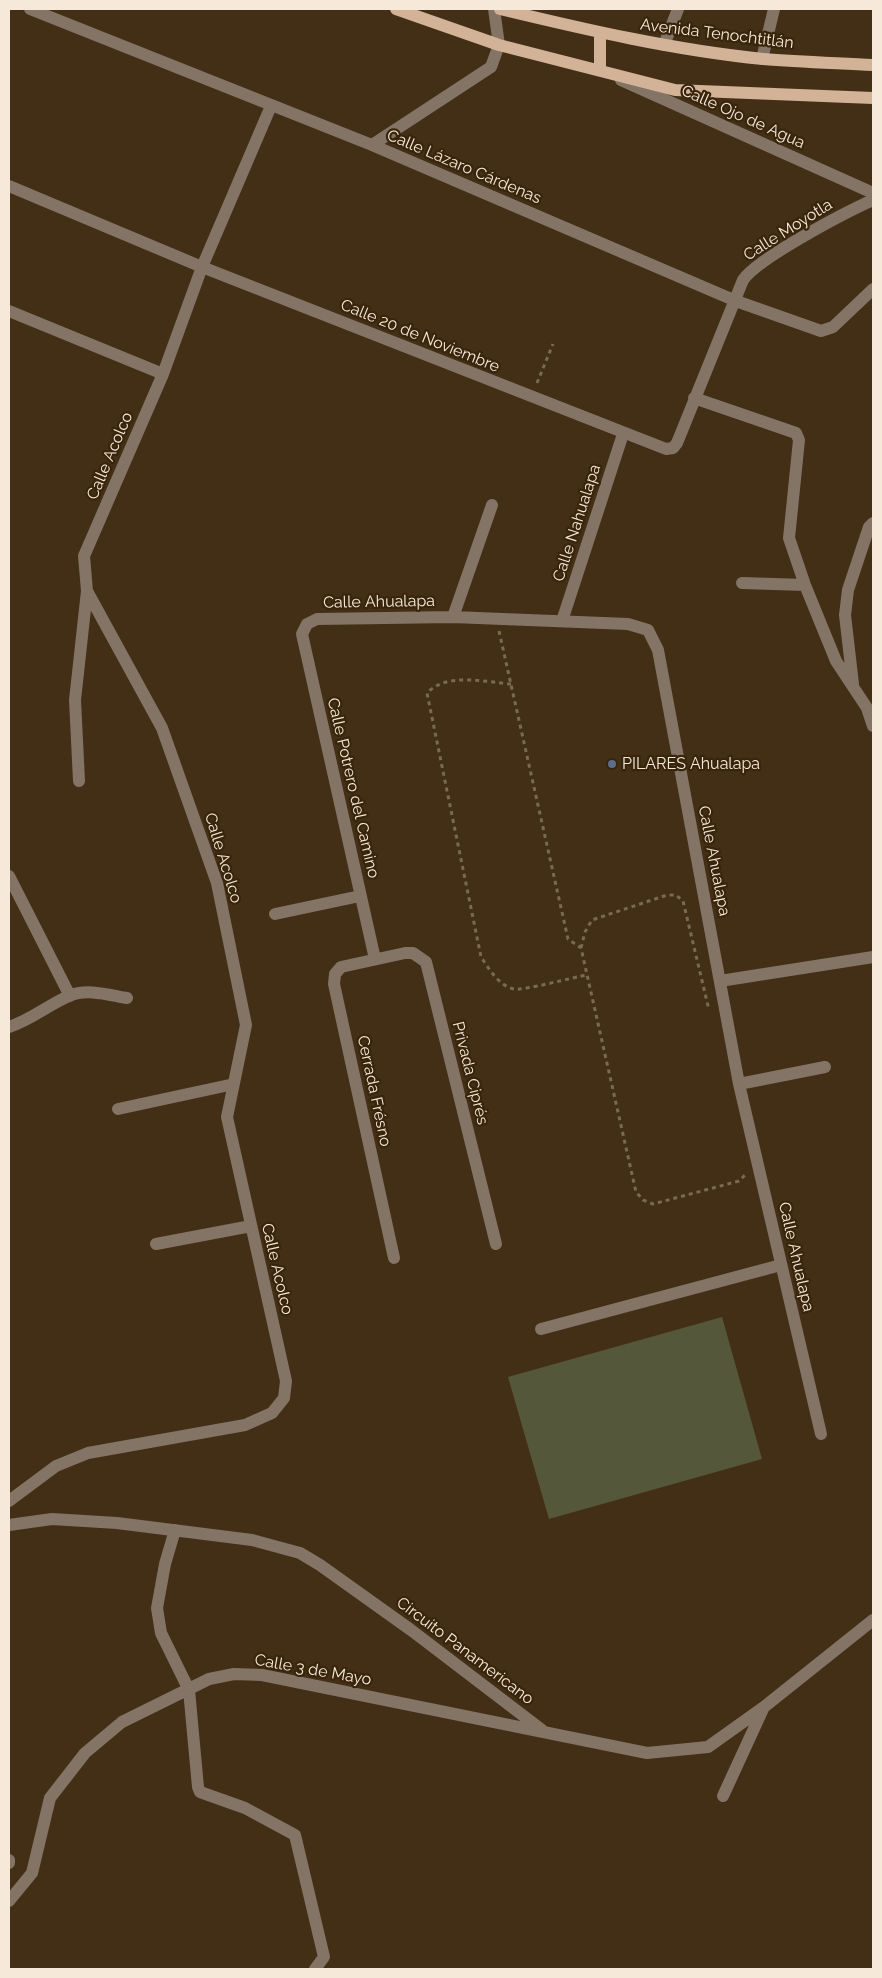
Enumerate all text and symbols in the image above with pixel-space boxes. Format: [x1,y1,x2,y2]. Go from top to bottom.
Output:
street label: Avenida Tenochtitlán [639,15,795,53]
street label: Calle Ojo de Agua [678,81,808,153]
street label: Calle Lázaro Cárdenas [384,126,544,208]
street label: Calle Moyotla [740,195,836,265]
street label: Calle 20 de Noviembre [338,295,502,377]
street label: Calle Acolco [83,409,137,503]
street label: Calle Nahualapa [549,462,605,584]
street label: Calle Ahualapa [323,591,435,613]
street label: Calle Potrero del Camino [323,696,383,880]
place label: PILARES Ahualapa [622,754,760,774]
marker: PILARES Ahualapa [606,758,618,770]
street label: Calle Ahualapa [694,804,734,918]
street label: Calle Acolco [200,811,246,905]
street label: Privada Ciprés [448,1019,492,1127]
street label: Cerrada Frésno [353,1034,395,1148]
street label: Calle Ahualapa [774,1200,818,1314]
street label: Calle Acolco [257,1221,297,1317]
street label: Circuito Panamericano [393,1593,537,1709]
street label: Calle 3 de Mayo [253,1650,373,1690]

